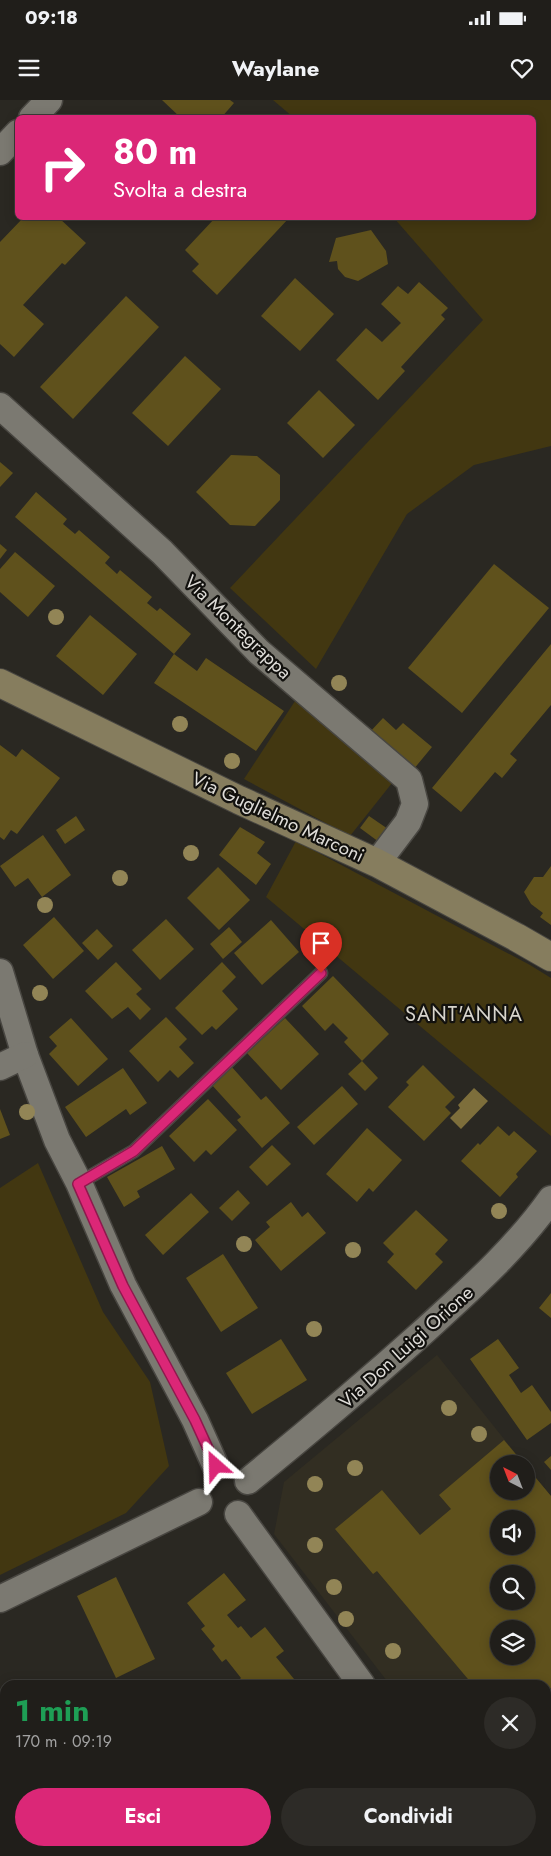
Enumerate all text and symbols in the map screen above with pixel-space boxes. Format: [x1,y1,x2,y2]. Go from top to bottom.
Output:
text: 09:18 [25,4,78,31]
text: Waylane [232,52,319,84]
icon: menu [15,54,43,82]
icon: heart [508,54,536,82]
text: 80 m [113,127,197,177]
icon: right [30,135,95,200]
text: Svolta a destra [113,173,247,205]
street label: Via Montegrappa [178,569,298,685]
street label: Via Guglielmo Marconi [187,765,369,869]
pin [300,922,342,973]
icon: arrive [307,929,335,957]
district label: SANT'ANNA [405,1000,523,1029]
street label: Via Don Luigi Orione [333,1279,479,1415]
position arrow [189,1439,241,1491]
north arrow [490,1455,535,1500]
map controls [490,1455,535,1665]
button: sound [490,1510,535,1555]
button: search [490,1565,535,1610]
button: layers [490,1620,535,1665]
text: 1 min [15,1689,89,1732]
button: close [484,1697,536,1749]
text: 170 m · 09:19 [15,1730,112,1753]
button: Esci [15,1788,271,1846]
button: Condividi [281,1788,536,1846]

